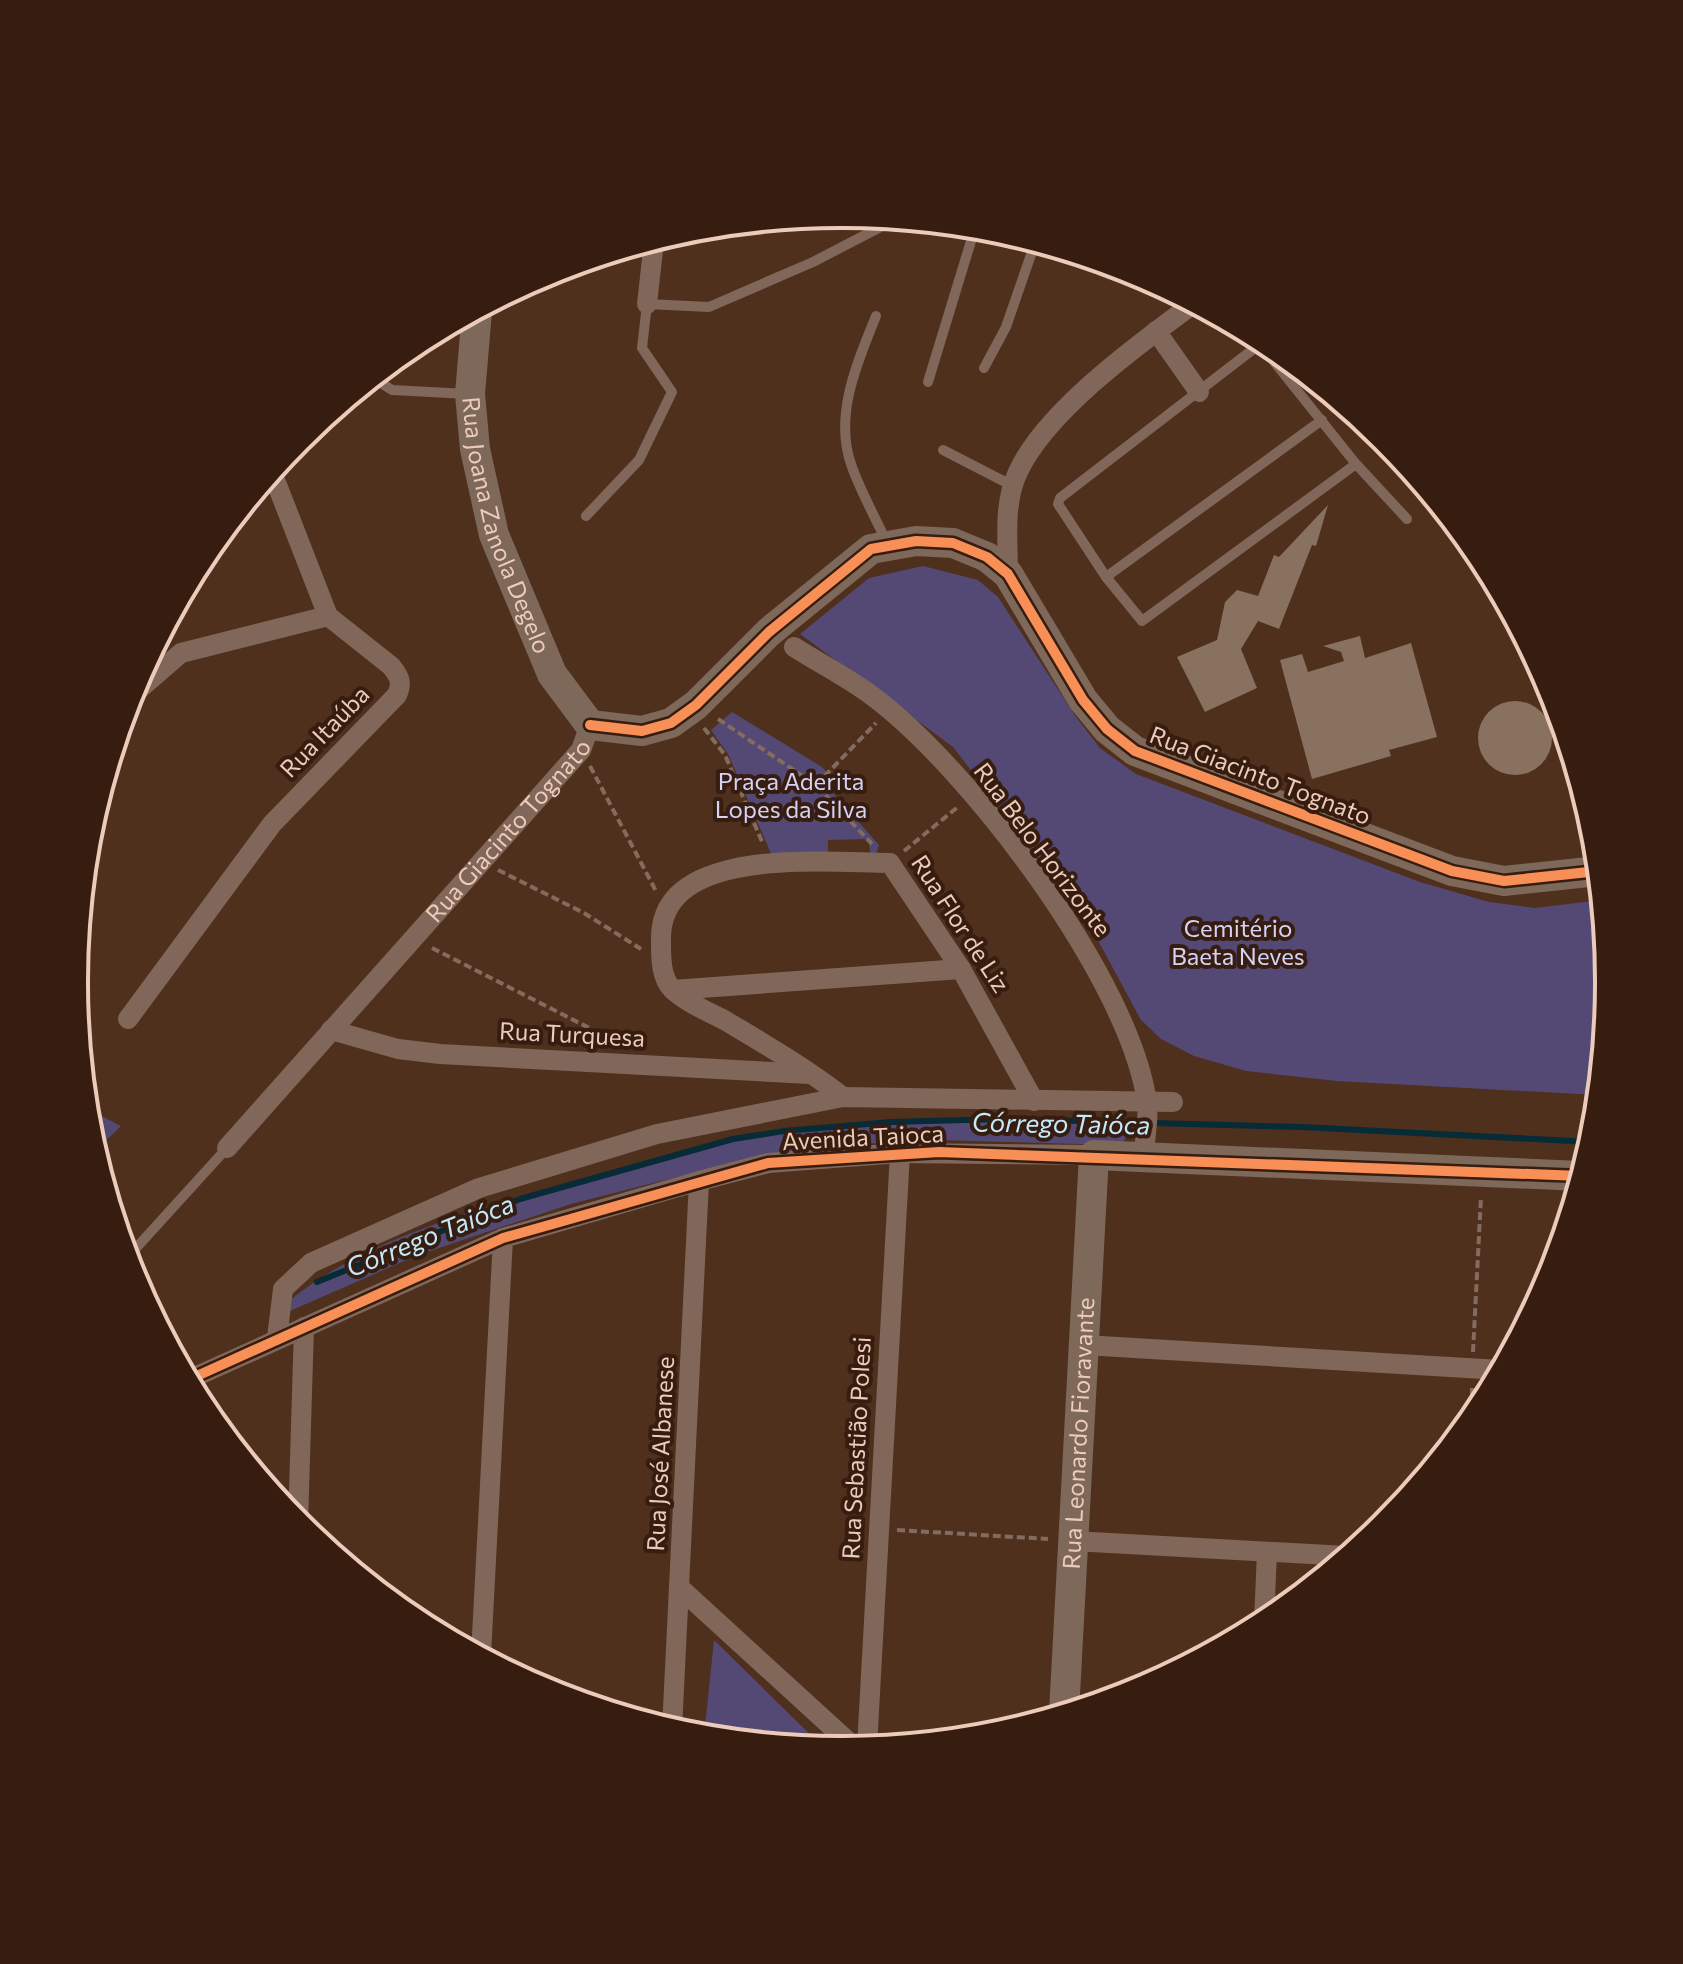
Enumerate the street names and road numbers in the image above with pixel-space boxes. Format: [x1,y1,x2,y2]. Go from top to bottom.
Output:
street label: Rua Joana Zanola Degelo [457,395,558,657]
street label: Rua Itaúba [273,679,375,783]
street label: Rua Giacinto Tognato [1146,719,1375,830]
street label: Rua Giacinto Tognato [419,736,596,927]
street label: Rua Belo Horizonte [968,756,1118,942]
street label: Rua Flor de Liz [906,849,1016,997]
street label: Rua Turquesa [498,1015,646,1052]
street label: Avenida Taioca [781,1118,945,1155]
street label: Rua Leonardo Fioravante [1056,1297,1099,1570]
street label: Rua Sebastião Polesi [835,1336,876,1560]
street label: Rua José Albanese [640,1356,679,1552]

